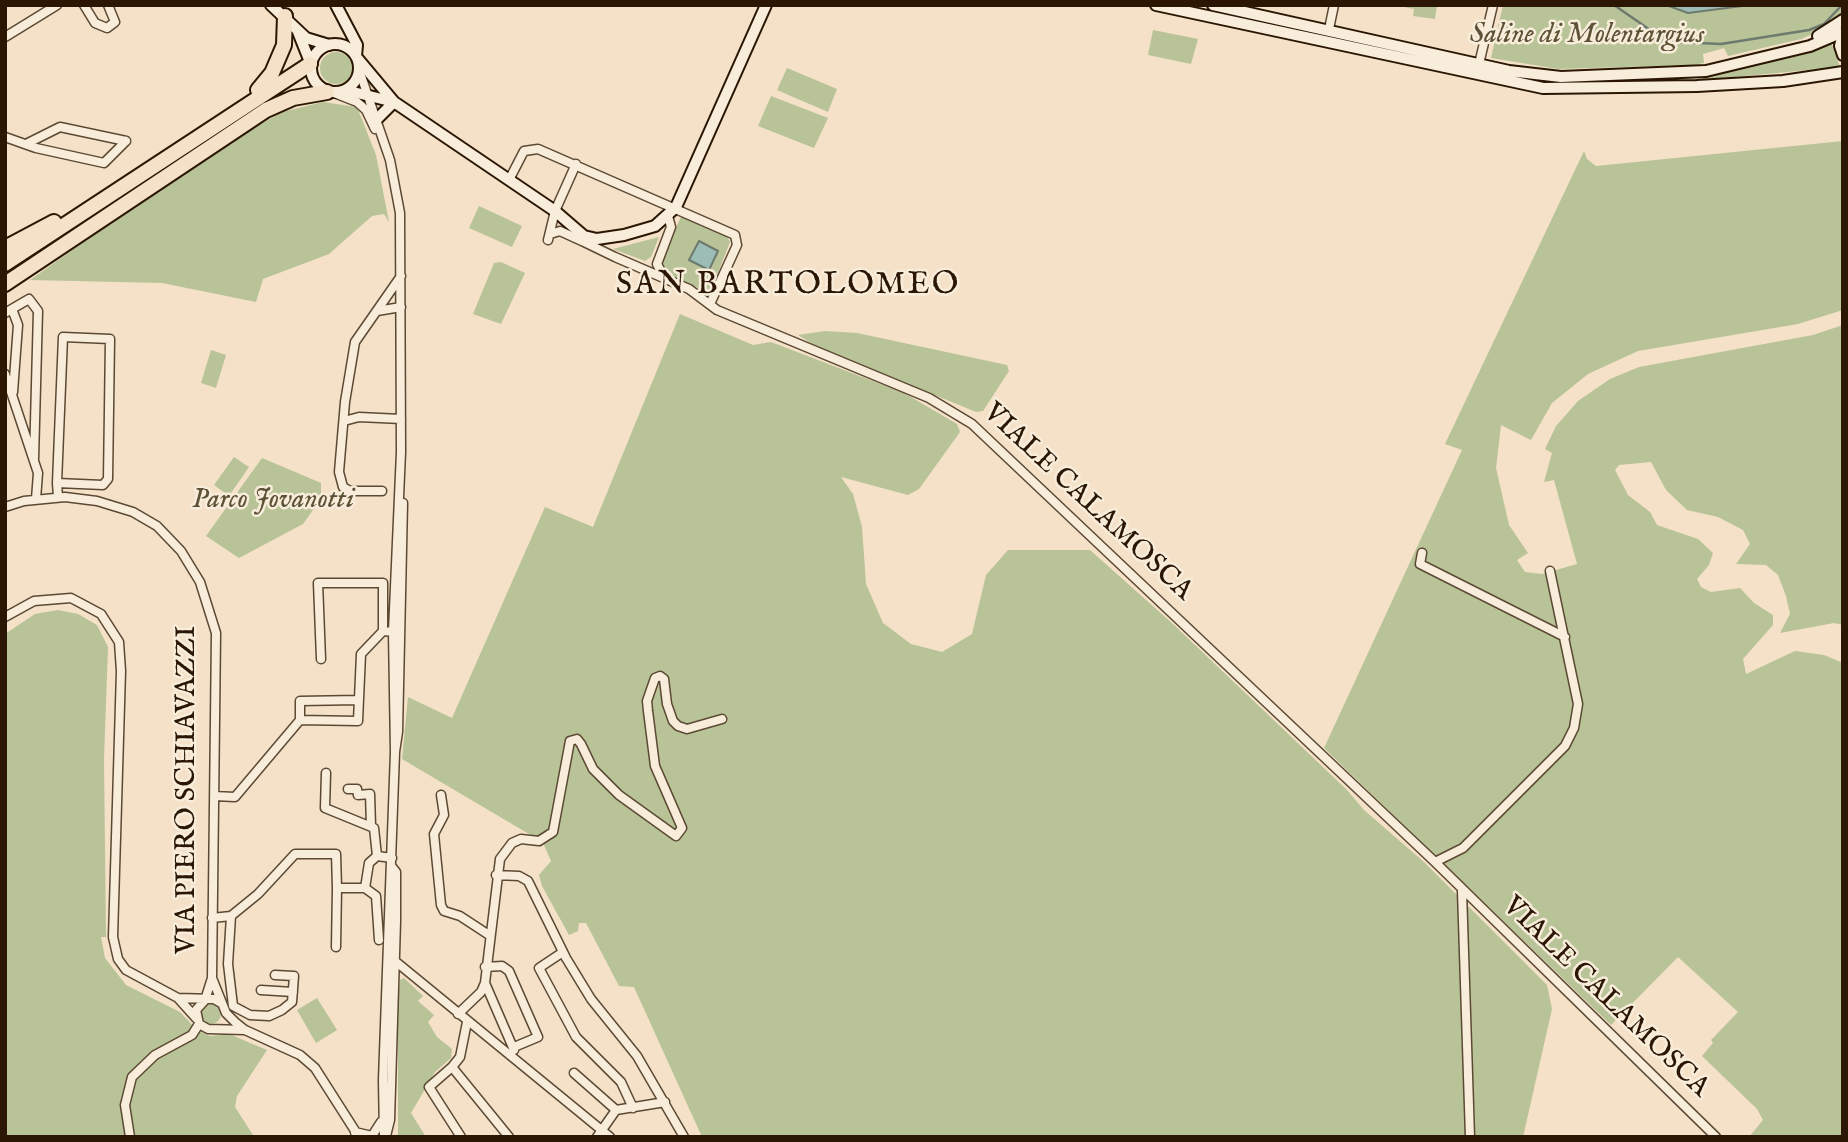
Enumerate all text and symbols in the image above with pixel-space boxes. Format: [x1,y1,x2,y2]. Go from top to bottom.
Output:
park label: Saline di Molentargius [1470,19,1704,53]
district label: SAN BARTOLOMEO [618,267,958,305]
street label: VIALE CALAMOSCA [975,397,1199,609]
park label: Parco Jovanotti [192,484,354,518]
street label: VIA PIERO SCHIAVAZZI [171,626,205,954]
street label: VIALE CALAMOSCA [1495,890,1715,1106]

